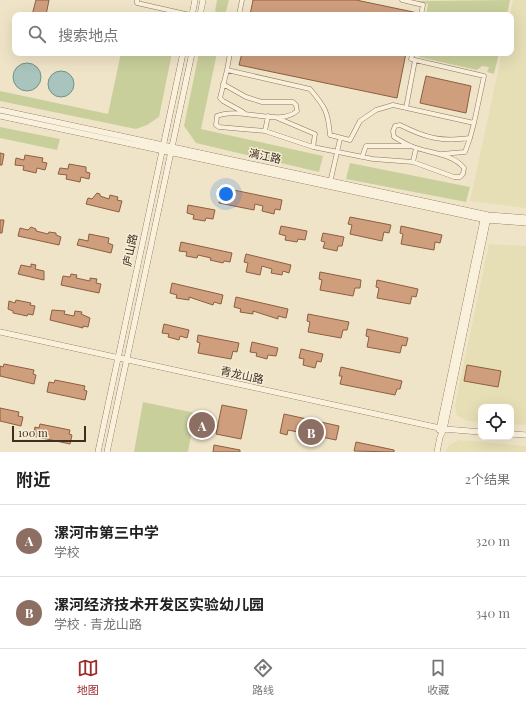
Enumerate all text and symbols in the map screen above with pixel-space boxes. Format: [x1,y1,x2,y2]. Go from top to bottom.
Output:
search box [12,12,514,56]
icon: search [26,23,48,45]
text: 搜索地点 [58,25,118,45]
street label: 漓江路 [247,145,283,166]
your location [216,184,236,204]
street label: 庐山路 [119,232,140,268]
street label: 青龙山路 [219,363,265,386]
map controls [478,404,514,440]
button: locate [478,404,514,440]
pin: A [189,410,215,440]
pin: B [298,417,324,447]
scale bar [12,424,86,443]
text: 100 m [18,425,48,440]
text: 附近 [16,468,50,490]
text: 2个结果 [465,470,510,487]
text: 漯河市第三中学 [54,522,159,542]
text: A [25,532,33,549]
text: 320 m [475,532,510,549]
text: 学校 [54,543,80,560]
text: 漯河经济技术开发区实验幼儿园 [54,594,264,614]
text: B [25,604,33,621]
text: 340 m [475,604,510,621]
text: 学校 · 青龙山路 [54,615,142,632]
tab: 地图 [77,657,99,697]
tab: 路线 [252,657,274,697]
tab: 收藏 [427,657,449,697]

